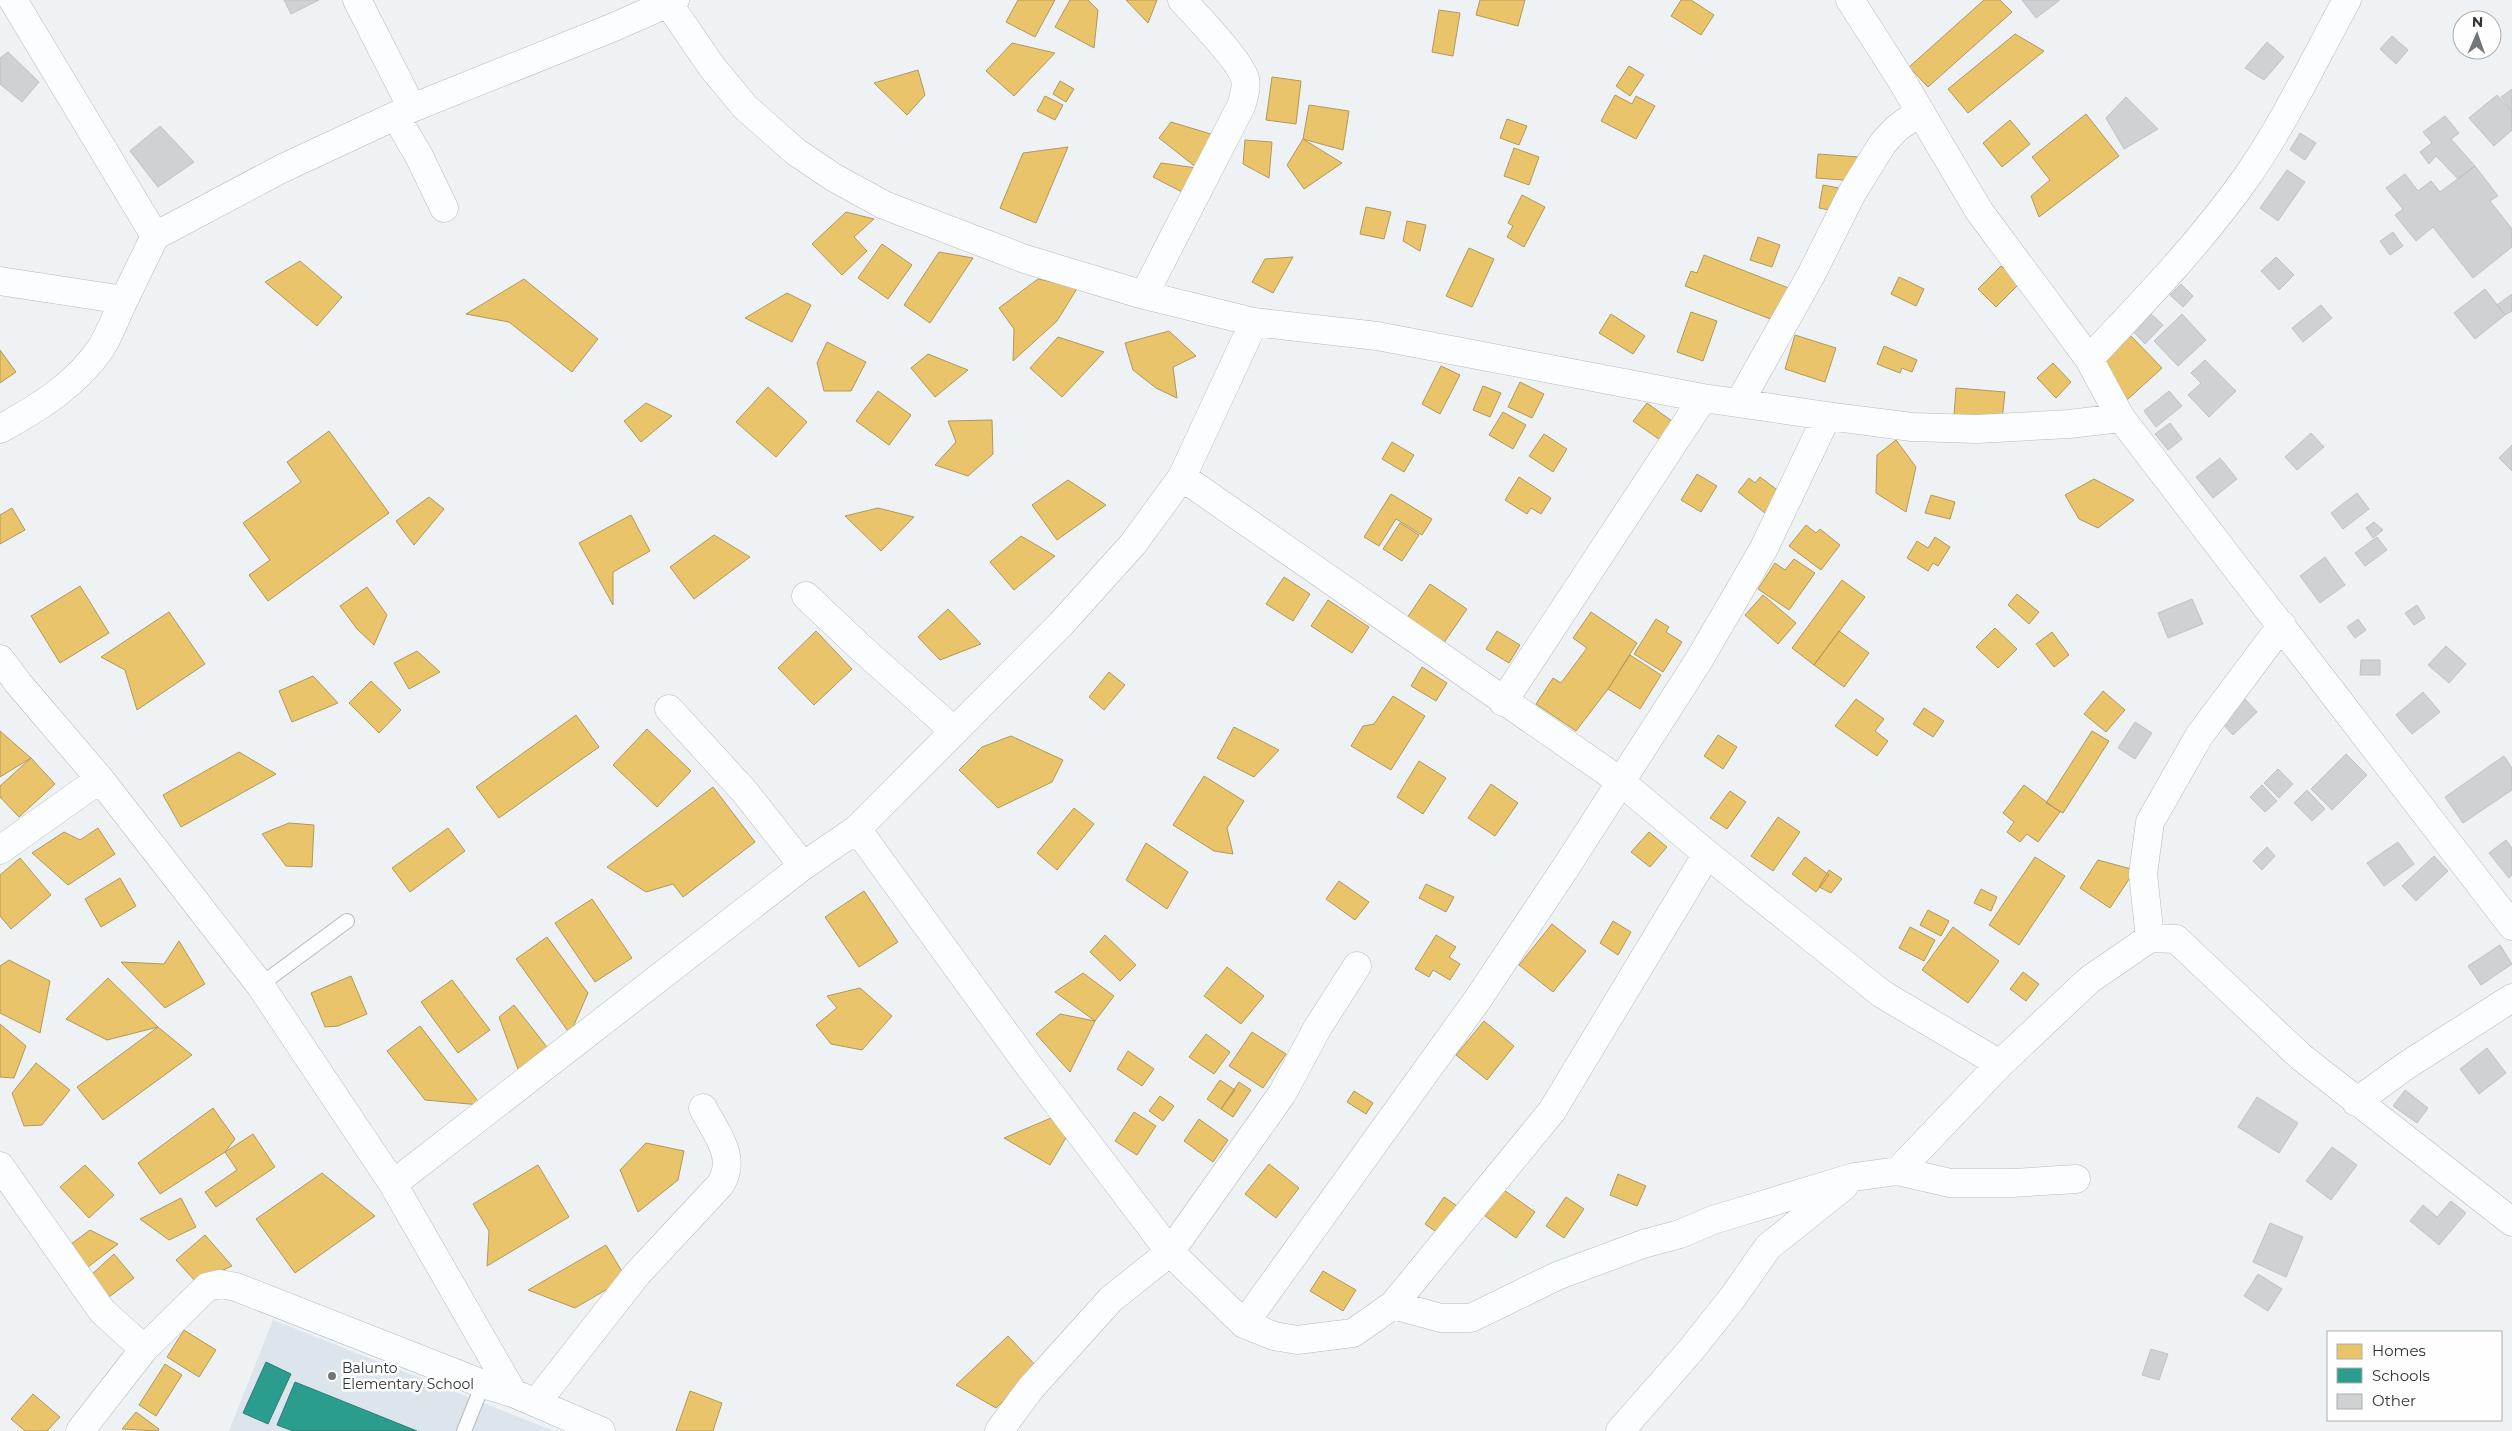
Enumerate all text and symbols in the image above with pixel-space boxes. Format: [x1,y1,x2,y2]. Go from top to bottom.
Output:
north arrow [2452,10,2502,60]
text: N [2471,13,2483,31]
legend [2327,1331,2502,1421]
text: Homes [2372,1341,2426,1360]
place label: Balunto Elementary School [342,1359,474,1393]
text: Schools [2372,1366,2430,1385]
marker: Balunto Elementary School [326,1370,338,1382]
text: Other [2372,1391,2416,1410]

